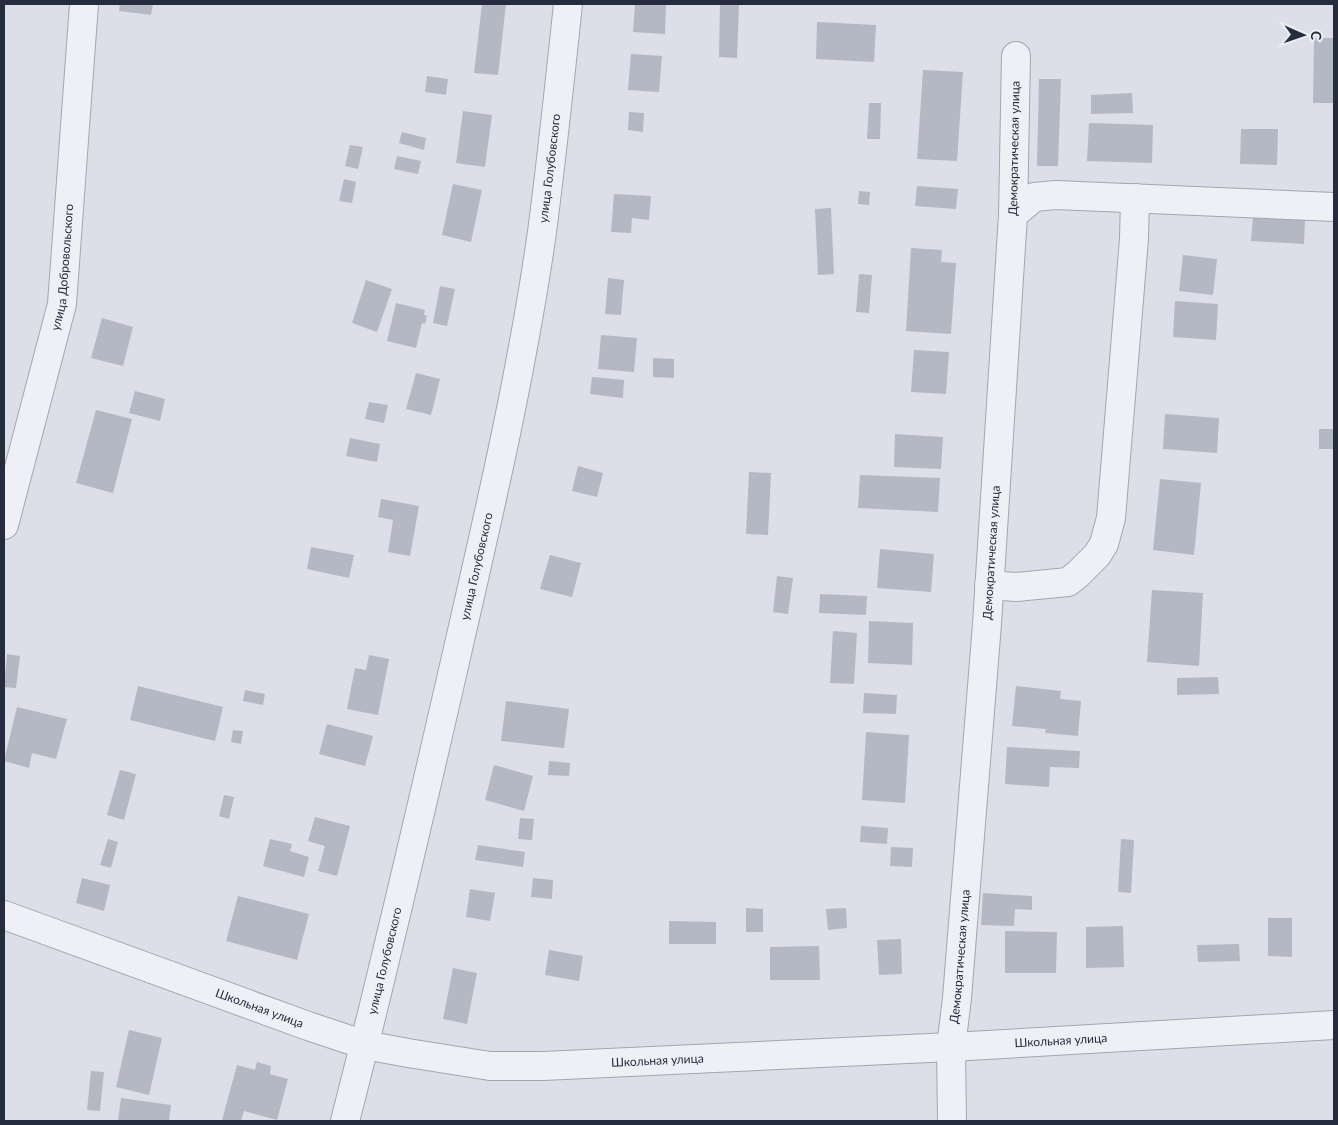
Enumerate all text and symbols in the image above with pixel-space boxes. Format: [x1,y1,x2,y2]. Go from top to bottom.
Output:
north arrow [1278,10,1328,60]
text: С [1308,31,1325,41]
street label: Демократическая улица [1005,81,1023,216]
street label: улица Голубовского [535,113,563,224]
street label: улица Добровольского [47,203,76,332]
street label: Демократическая улица [979,485,1003,620]
street label: улица Голубовского [457,511,496,622]
street label: Демократическая улица [946,889,973,1024]
street label: улица Голубовского [364,905,405,1016]
street label: Школьная улица [214,985,306,1031]
street label: Школьная улица [1014,1030,1108,1050]
street label: Школьная улица [611,1051,704,1070]

